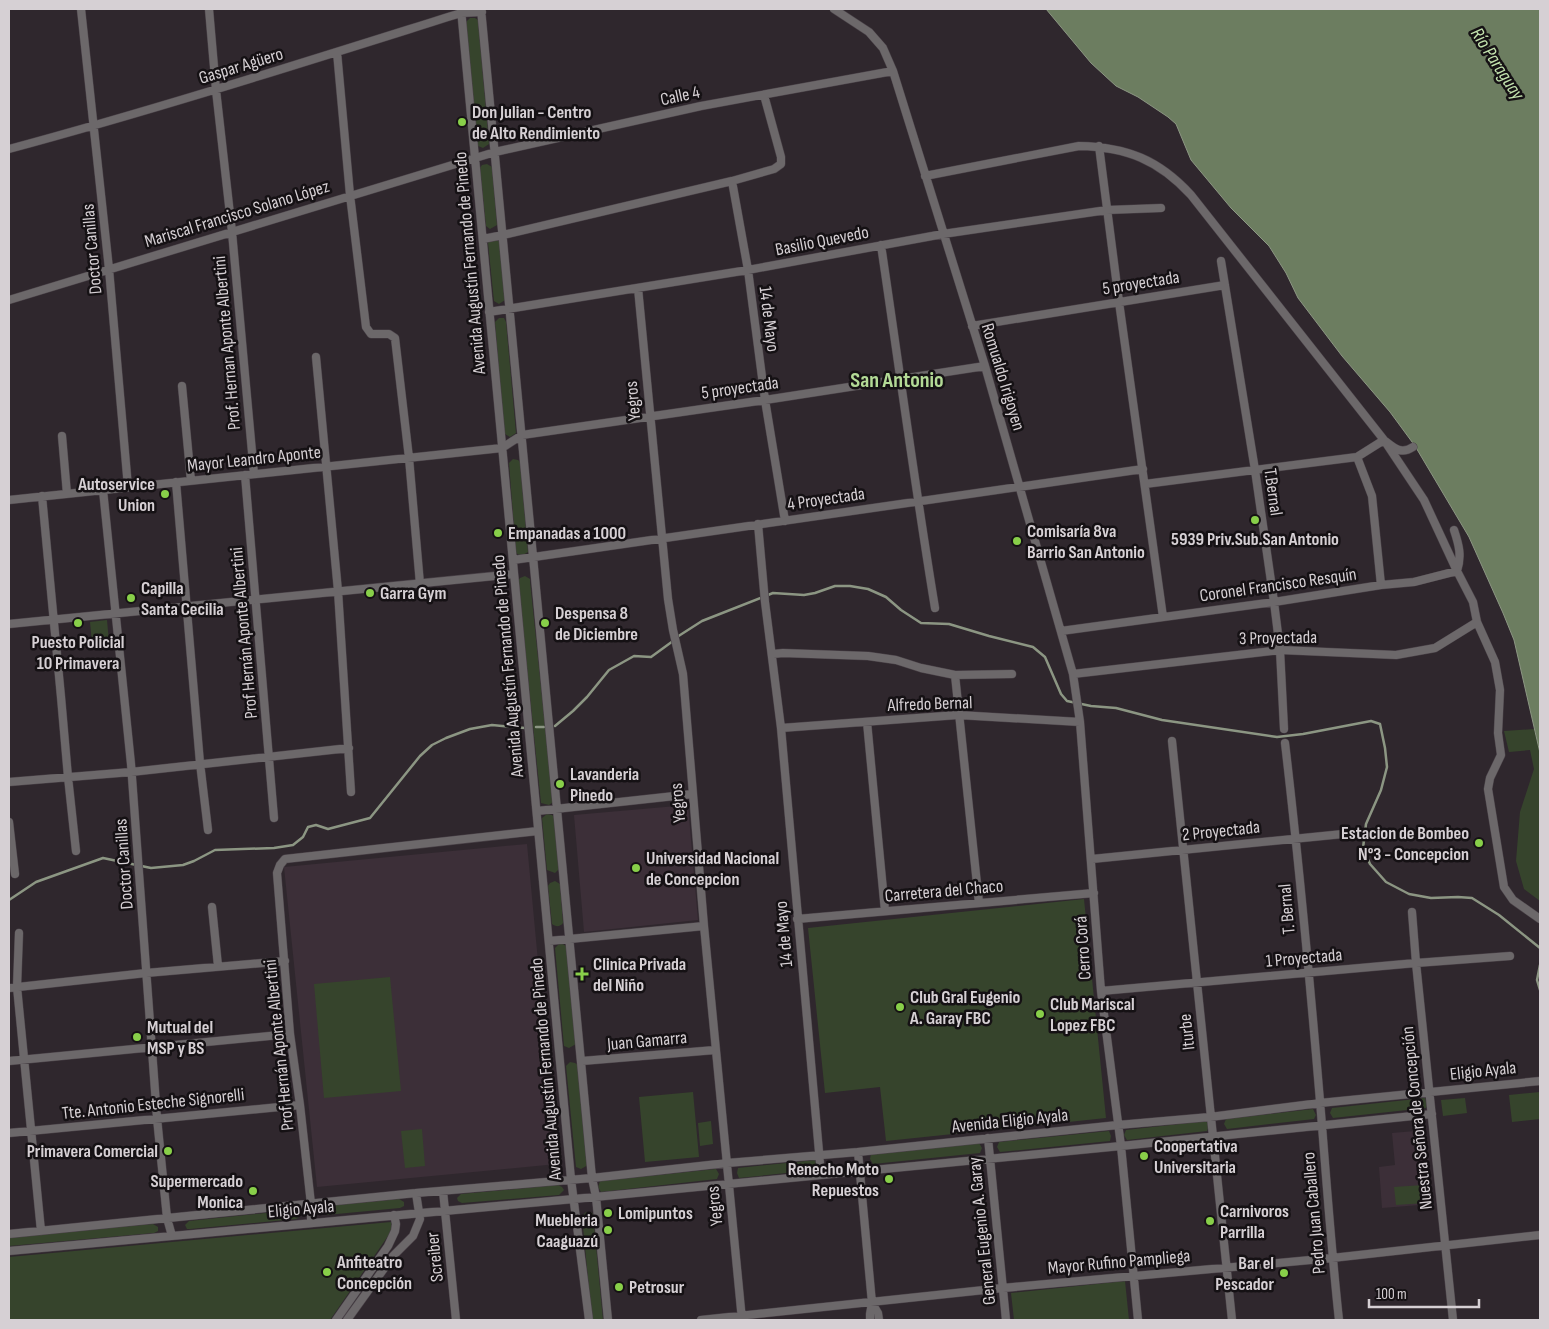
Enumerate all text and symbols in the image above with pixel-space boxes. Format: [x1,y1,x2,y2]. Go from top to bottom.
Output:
water label: Río Paraguay [1465,24,1529,105]
street label: Gaspar Agüero [196,43,286,89]
street label: Calle 4 [658,82,702,110]
place label: Don Julian - Centro de Alto Rendimiento [472,102,600,144]
marker: Don Julian - Centro de Alto Rendimiento [456,116,468,128]
street label: Avenida Augustín Fernando de Pinedo [450,151,490,376]
street label: Mariscal Francisco Solano López [142,176,332,252]
street label: Doctor Canillas [78,203,106,295]
street label: Basilio Quevedo [773,222,871,260]
street label: Prof. Hernan Aponte Albertini [209,255,245,431]
street label: 5 proyectada [1101,267,1181,299]
street label: 14 de Mayo [755,285,783,353]
street label: Romualdo Irigoyen [977,321,1029,433]
district label: San Antonio [850,367,944,394]
street label: 5 proyectada [700,372,780,404]
street label: Yegros [621,380,645,422]
street label: Mayor Leandro Aponte [186,442,322,476]
street label: T.Bernal [1259,467,1287,517]
place label: Autoservice Union [77,474,155,516]
street label: 4 Proyectada [786,483,866,515]
marker: Autoservice Union [159,488,171,500]
marker: 5939 Priv.Sub.San Antonio [1249,514,1261,526]
place label: Comisaría 8va Barrio San Antonio [1027,521,1145,563]
place label: Empanadas a 1000 [508,523,626,544]
marker: Empanadas a 1000 [492,527,504,539]
place label: 5939 Priv.Sub.San Antonio [1171,529,1339,550]
marker: Comisaría 8va Barrio San Antonio [1011,535,1023,547]
street label: Prof Hernán Aponte Albertini [226,546,262,720]
street label: Avenida Augustín Fernando de Pinedo [488,554,528,779]
street label: Coronel Francisco Resquín [1198,564,1358,606]
place label: Capilla Santa Cecilia [141,578,224,620]
place label: Garra Gym [380,583,447,604]
marker: Garra Gym [364,587,376,599]
marker: Capilla Santa Cecilia [125,592,137,604]
place label: Despensa 8 de Diciembre [555,603,638,645]
marker: Puesto Policial 10 Primavera [72,617,84,629]
marker: Despensa 8 de Diciembre [539,617,551,629]
street label: 3 Proyectada [1239,627,1317,649]
place label: Puesto Policial 10 Primavera [32,632,124,674]
street label: Alfredo Bernal [886,692,973,716]
place label: Lavanderia Pinedo [570,764,639,806]
marker: Lavanderia Pinedo [554,778,566,790]
street label: Yegros [666,782,690,824]
street label: 2 Proyectada [1181,816,1261,846]
street label: Doctor Canillas [110,818,138,910]
place label: Estacion de Bombeo N°3 - Concepcion [1341,823,1469,865]
marker: Estacion de Bombeo N°3 - Concepcion [1473,837,1485,849]
place label: Universidad Nacional de Concepcion [646,848,779,890]
marker: Universidad Nacional de Concepcion [630,862,642,874]
street label: Carretera del Chaco [884,875,1004,907]
street label: T. Bernal [1274,883,1300,935]
street label: 14 de Mayo [771,900,797,968]
street label: Cerro Corá [1070,915,1096,981]
street label: 1 Proyectada [1265,944,1343,972]
place label: Clinica Privada del Niño [593,954,686,996]
street label: Avenida Augustín Fernando de Pinedo [526,957,566,1182]
street label: Prof Hernán Aponte Albertini [260,958,298,1132]
marker: Clinica Privada del Niño [575,967,589,981]
place label: Club Gral Eugenio A. Garay FBC [909,987,1020,1029]
place label: Club Mariscal Lopez FBC [1050,994,1135,1036]
marker: Club Gral Eugenio A. Garay FBC [894,1001,906,1013]
marker: Club Mariscal Lopez FBC [1034,1008,1046,1020]
street label: Iturbe [1175,1013,1199,1051]
place label: Mutual del MSP y BS [147,1017,213,1059]
street label: Nuestra Señora de Concepción [1397,1025,1437,1211]
street label: Juan Gamarra [605,1027,688,1055]
marker: Mutual del MSP y BS [131,1031,143,1043]
street label: Eligio Ayala [1449,1057,1517,1085]
street label: Tte. Antonio Esteche Signorelli [61,1084,245,1124]
street label: Avenida Eligio Ayala [950,1104,1069,1138]
place label: Coopertativa Universitaria [1154,1136,1238,1178]
place label: Primavera Comercial [27,1141,158,1162]
marker: Primavera Comercial [162,1145,174,1157]
marker: Coopertativa Universitaria [1138,1150,1150,1162]
street label: Pedro Juan Caballero [1298,1151,1330,1275]
street label: General Eugenio A. Garay [964,1156,1000,1306]
place label: Renecho Moto Repuestos [788,1159,879,1201]
place label: Supermercado Monica [150,1171,243,1213]
marker: Renecho Moto Repuestos [883,1173,895,1185]
marker: Supermercado Monica [247,1185,259,1197]
street label: Yegros [702,1185,728,1227]
street label: Eligio Ayala [267,1196,335,1222]
place label: Carnivoros Parrilla [1220,1201,1289,1243]
place label: Lomipuntos [618,1203,693,1224]
marker: Lomipuntos [602,1207,614,1219]
place label: Muebleria Caaguazú [535,1210,598,1252]
marker: Carnivoros Parrilla [1204,1215,1216,1227]
marker: Muebleria Caaguazú [602,1224,614,1236]
street label: Screiber [422,1231,448,1283]
street label: Mayor Rufino Pampliega [1047,1245,1191,1279]
place label: Anfiteatro Concepción [336,1252,412,1294]
place label: Bar el Pescador [1215,1253,1274,1295]
marker: Anfiteatro Concepción [321,1266,333,1278]
marker: Bar el Pescador [1278,1267,1290,1279]
scale bar [1369,1276,1479,1308]
place label: Petrosur [629,1277,685,1298]
marker: Petrosur [613,1281,625,1293]
text: 100 m [1376,1285,1407,1304]

